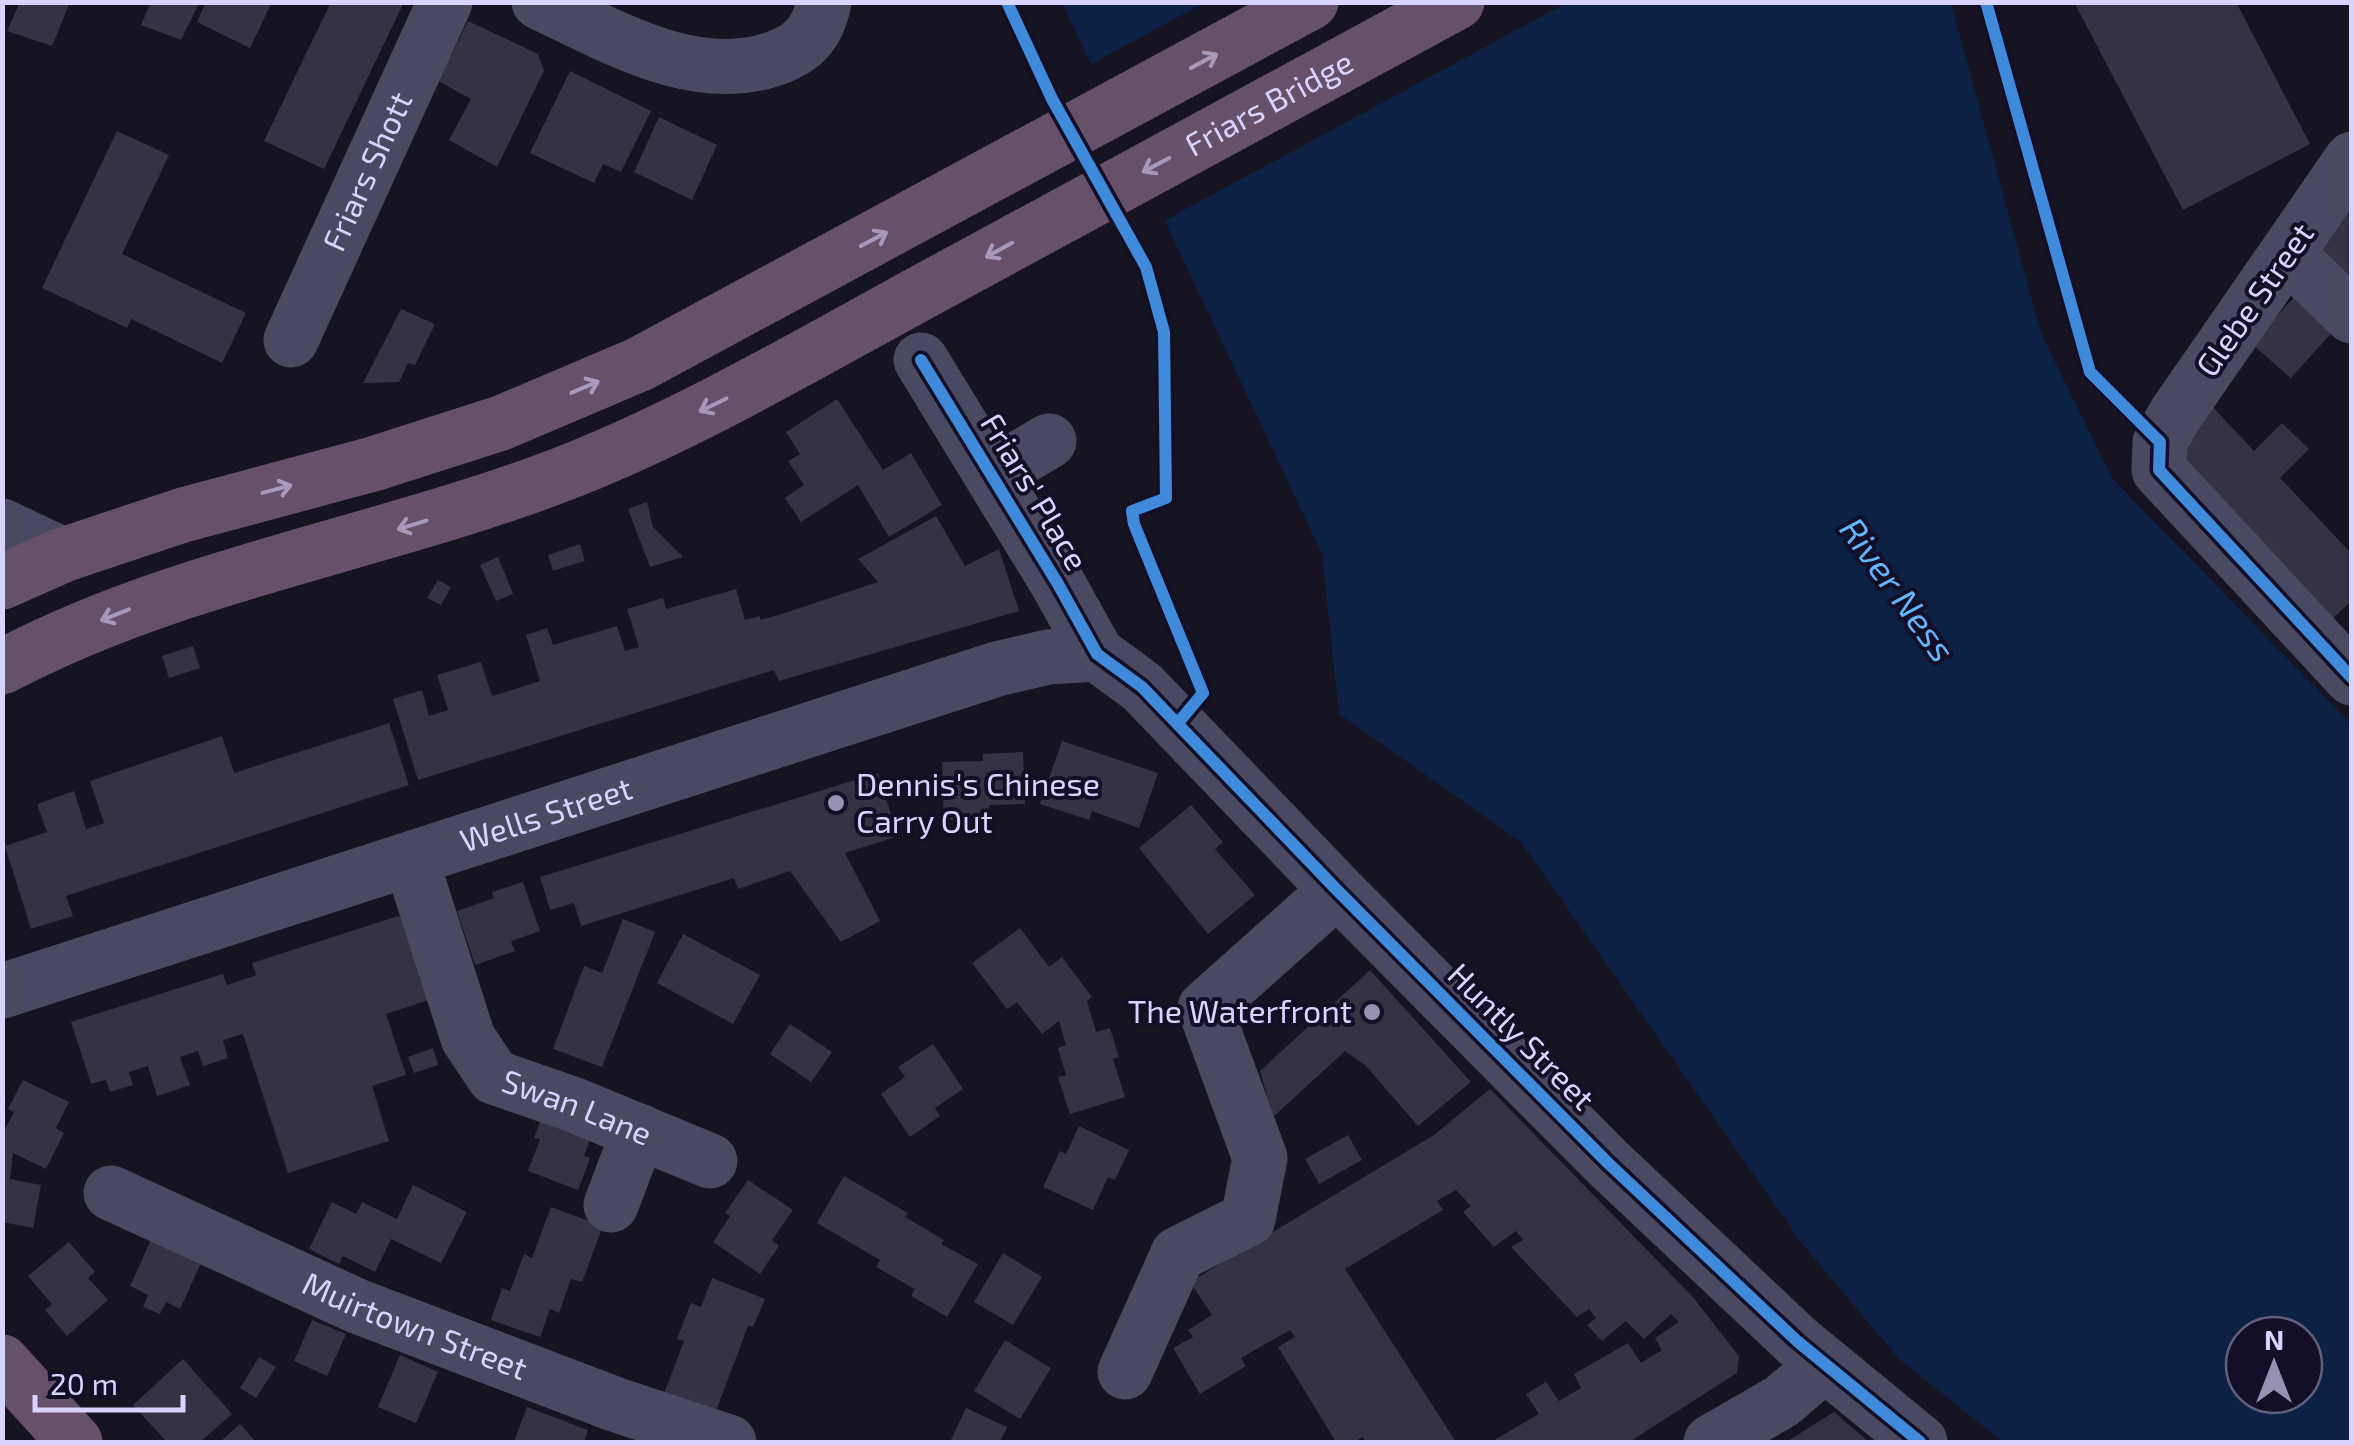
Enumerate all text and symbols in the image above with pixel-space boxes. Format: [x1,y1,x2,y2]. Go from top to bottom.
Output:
street label: Friars Bridge [1178,41,1359,163]
one-way arrow [1188,50,1218,70]
street label: Friars Shott [313,85,419,256]
one-way arrow [1141,156,1171,176]
street label: Glebe Street [2187,215,2320,383]
one-way arrow [859,229,888,248]
one-way arrow [985,240,1015,260]
one-way arrow [569,377,600,395]
one-way arrow [699,396,729,415]
street label: Friars' Place [974,406,1097,576]
one-way arrow [261,479,292,498]
water label: River Ness [1832,509,1965,669]
one-way arrow [397,517,428,535]
one-way arrow [100,607,131,625]
place label: Dennis's Chinese Carry Out [856,764,1100,839]
street label: Wells Street [455,767,636,859]
marker: Dennis's Chinese Carry Out [825,792,847,814]
street label: Huntly Street [1441,954,1604,1117]
place label: The Waterfront [1128,991,1352,1029]
marker: The Waterfront [1361,1001,1383,1023]
street label: Swan Lane [498,1060,658,1152]
street label: Muirtown Street [297,1263,533,1386]
north arrow [2224,1315,2324,1415]
text: N [2264,1322,2284,1356]
scale bar [35,1350,182,1412]
text: 20 m [50,1365,118,1401]

